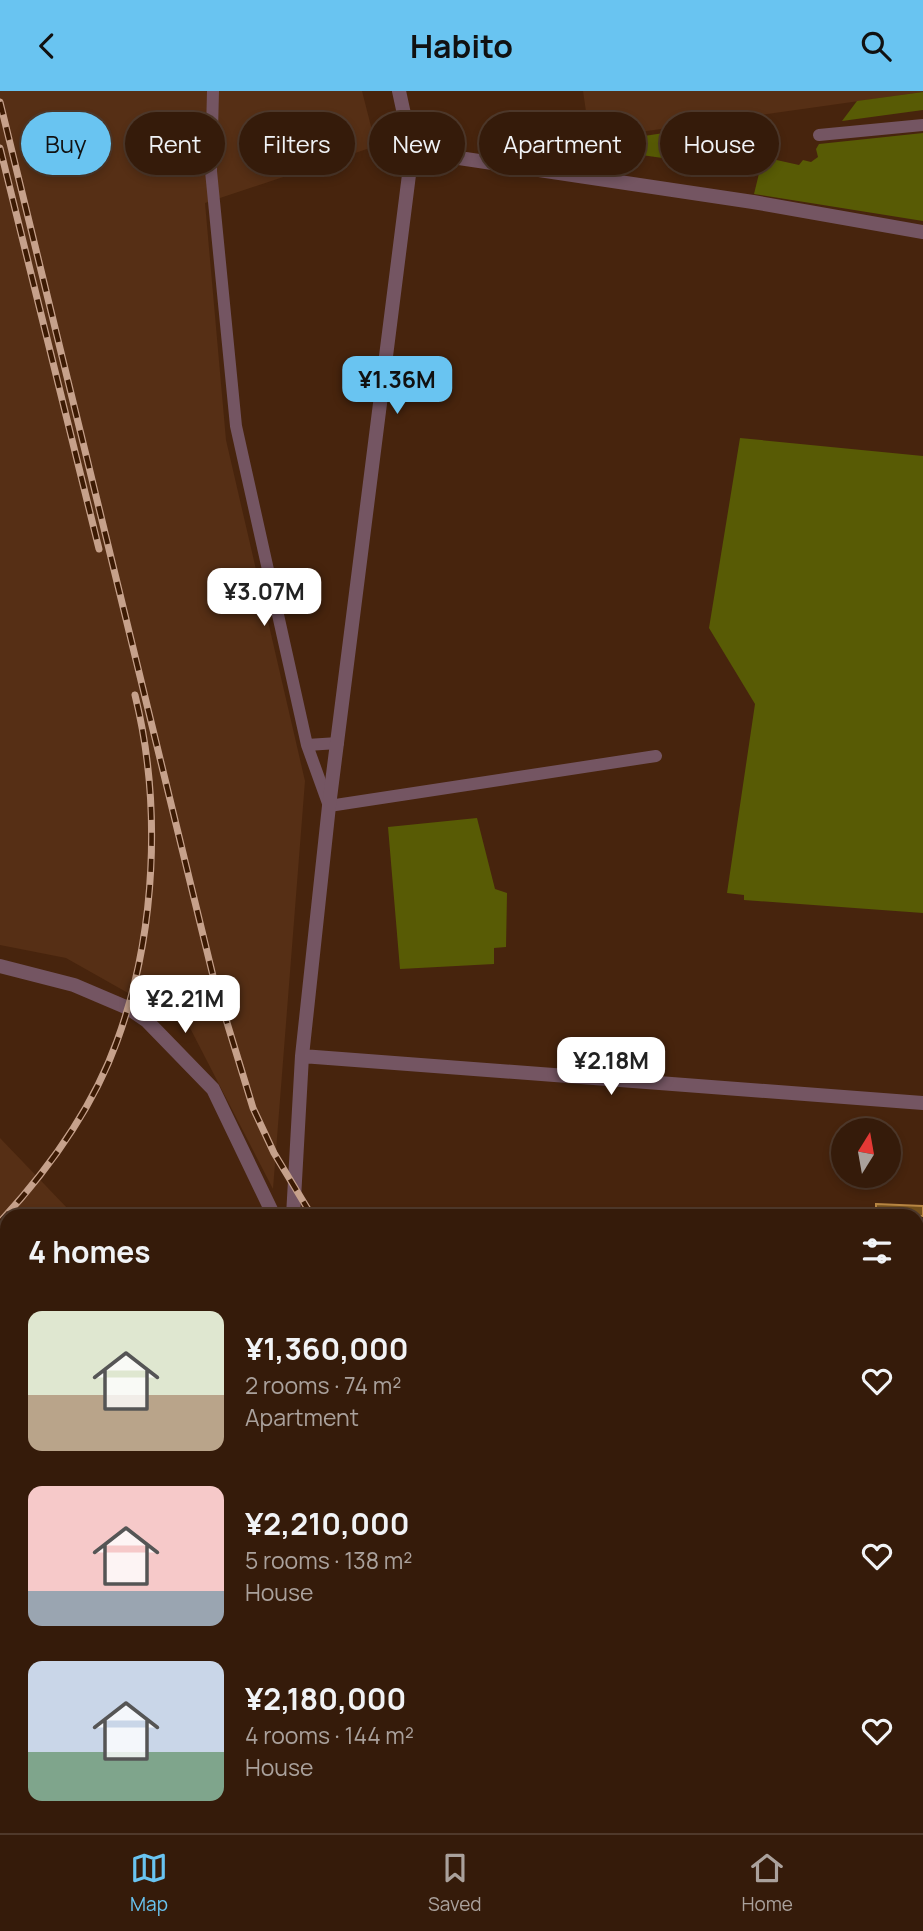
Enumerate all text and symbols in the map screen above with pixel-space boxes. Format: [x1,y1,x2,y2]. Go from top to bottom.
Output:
text: Habito [410,24,513,68]
icon: back [28,27,66,65]
icon: search [857,27,895,65]
chip: Buy [21,112,111,175]
chip: Rent [125,112,225,175]
chip: Filters [239,112,355,175]
chip: New [369,112,465,175]
chip: Apartment [479,112,646,175]
chip: House [660,112,779,175]
pin: ¥1.36M [340,357,454,416]
text: ¥1.36M [358,363,436,395]
pin: ¥3.07M [207,568,321,628]
text: ¥3.07M [223,575,305,607]
pin: ¥2.21M [128,975,242,1035]
text: ¥2.21M [146,982,224,1014]
pin: ¥2.18M [554,1037,668,1097]
text: ¥2.18M [573,1044,649,1076]
north arrow [831,1118,901,1188]
map controls [831,1118,901,1188]
text: 4 homes [28,1231,151,1272]
icon: filters [858,1232,896,1270]
text: ¥1,360,000 [245,1328,409,1369]
icon: home [84,1339,168,1423]
icon: heart [858,1362,896,1400]
text: 2 rooms · 74 m² [245,1369,401,1401]
text: Apartment [245,1401,359,1433]
text: ¥2,210,000 [245,1503,409,1544]
icon: home [84,1514,168,1598]
icon: heart [858,1537,896,1575]
text: 5 rooms · 138 m² [245,1544,412,1576]
text: House [245,1576,314,1608]
text: ¥2,180,000 [245,1678,406,1719]
icon: home [84,1689,168,1773]
icon: heart [858,1712,896,1750]
text: 4 rooms · 144 m² [245,1719,414,1751]
text: House [245,1751,314,1783]
tab: Map [130,1849,168,1917]
tab: Saved [428,1849,482,1917]
tab: Home [742,1849,793,1917]

